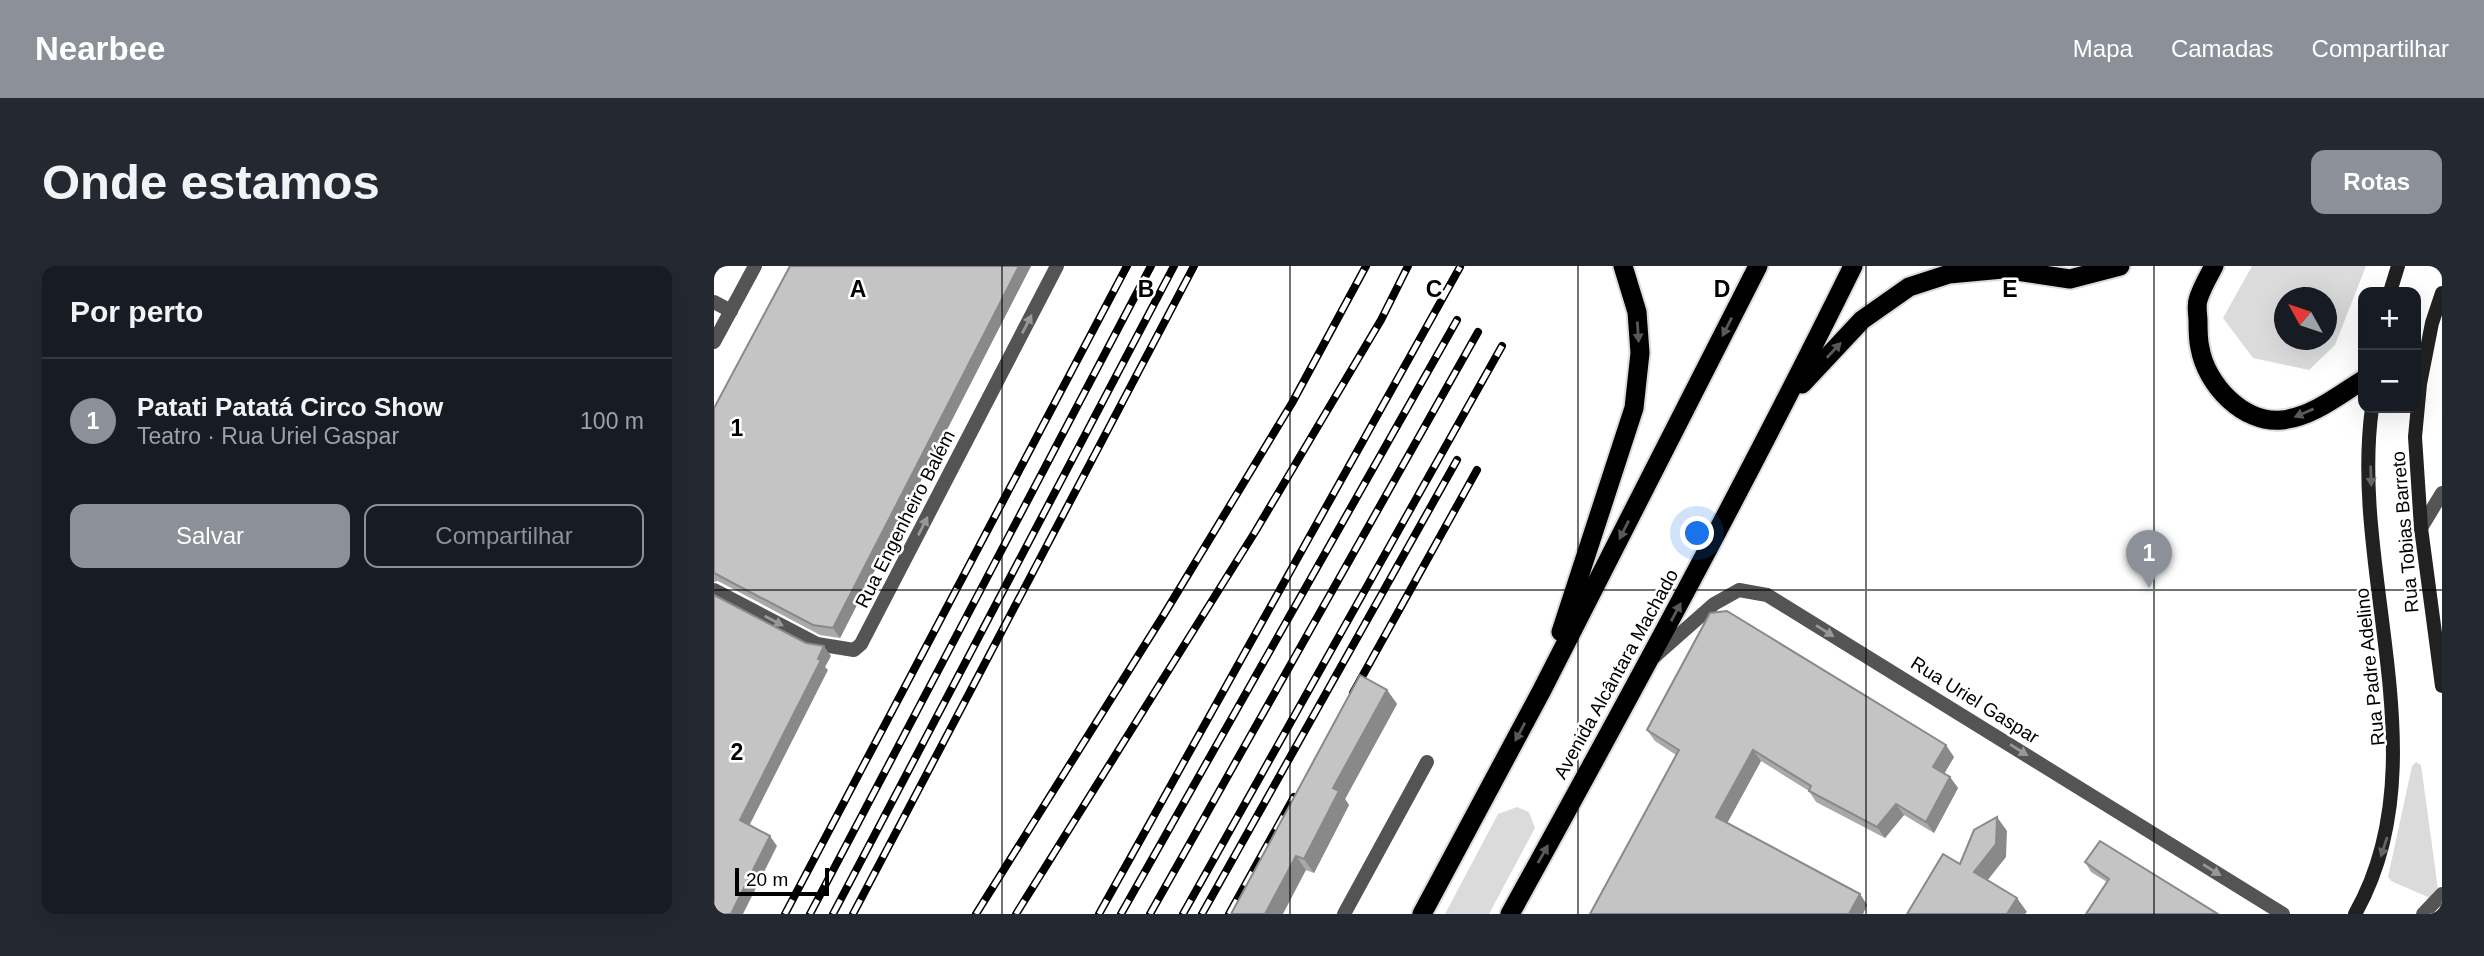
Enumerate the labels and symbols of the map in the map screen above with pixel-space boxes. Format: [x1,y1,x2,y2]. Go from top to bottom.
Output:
text: A [850,276,866,302]
text: B [1138,276,1154,302]
text: C [1426,276,1442,302]
text: D [1714,276,1730,302]
text: E [2002,276,2018,302]
north arrow [2274,287,2337,350]
one-way arrow [1021,314,1032,334]
one-way arrow [1722,317,1733,337]
one-way arrow [1633,321,1644,343]
one-way arrow [1825,342,1841,359]
one-way arrow [2293,407,2314,418]
text: 1 [731,415,744,441]
street label: Rua Engenheiro Balém [851,427,959,611]
street label: Rua Tobias Barreto [2387,450,2423,614]
one-way arrow [2365,465,2376,487]
one-way arrow [917,516,928,536]
your location [1680,516,1714,550]
one-way arrow [1619,520,1630,540]
pin: 1 [2126,530,2172,588]
street label: Avenida Alcântara Machado [1550,566,1682,782]
street label: Rua Padre Adelino [2351,587,2389,747]
one-way arrow [1670,602,1682,622]
one-way arrow [765,615,784,627]
one-way arrow [1816,624,1835,637]
street label: Rua Uriel Gaspar [1907,652,2043,748]
one-way arrow [1514,722,1526,742]
text: 2 [731,739,743,765]
one-way arrow [2009,744,2028,757]
one-way arrow [2378,837,2389,858]
one-way arrow [1537,845,1549,864]
one-way arrow [2202,864,2222,877]
scale bar [735,865,830,897]

